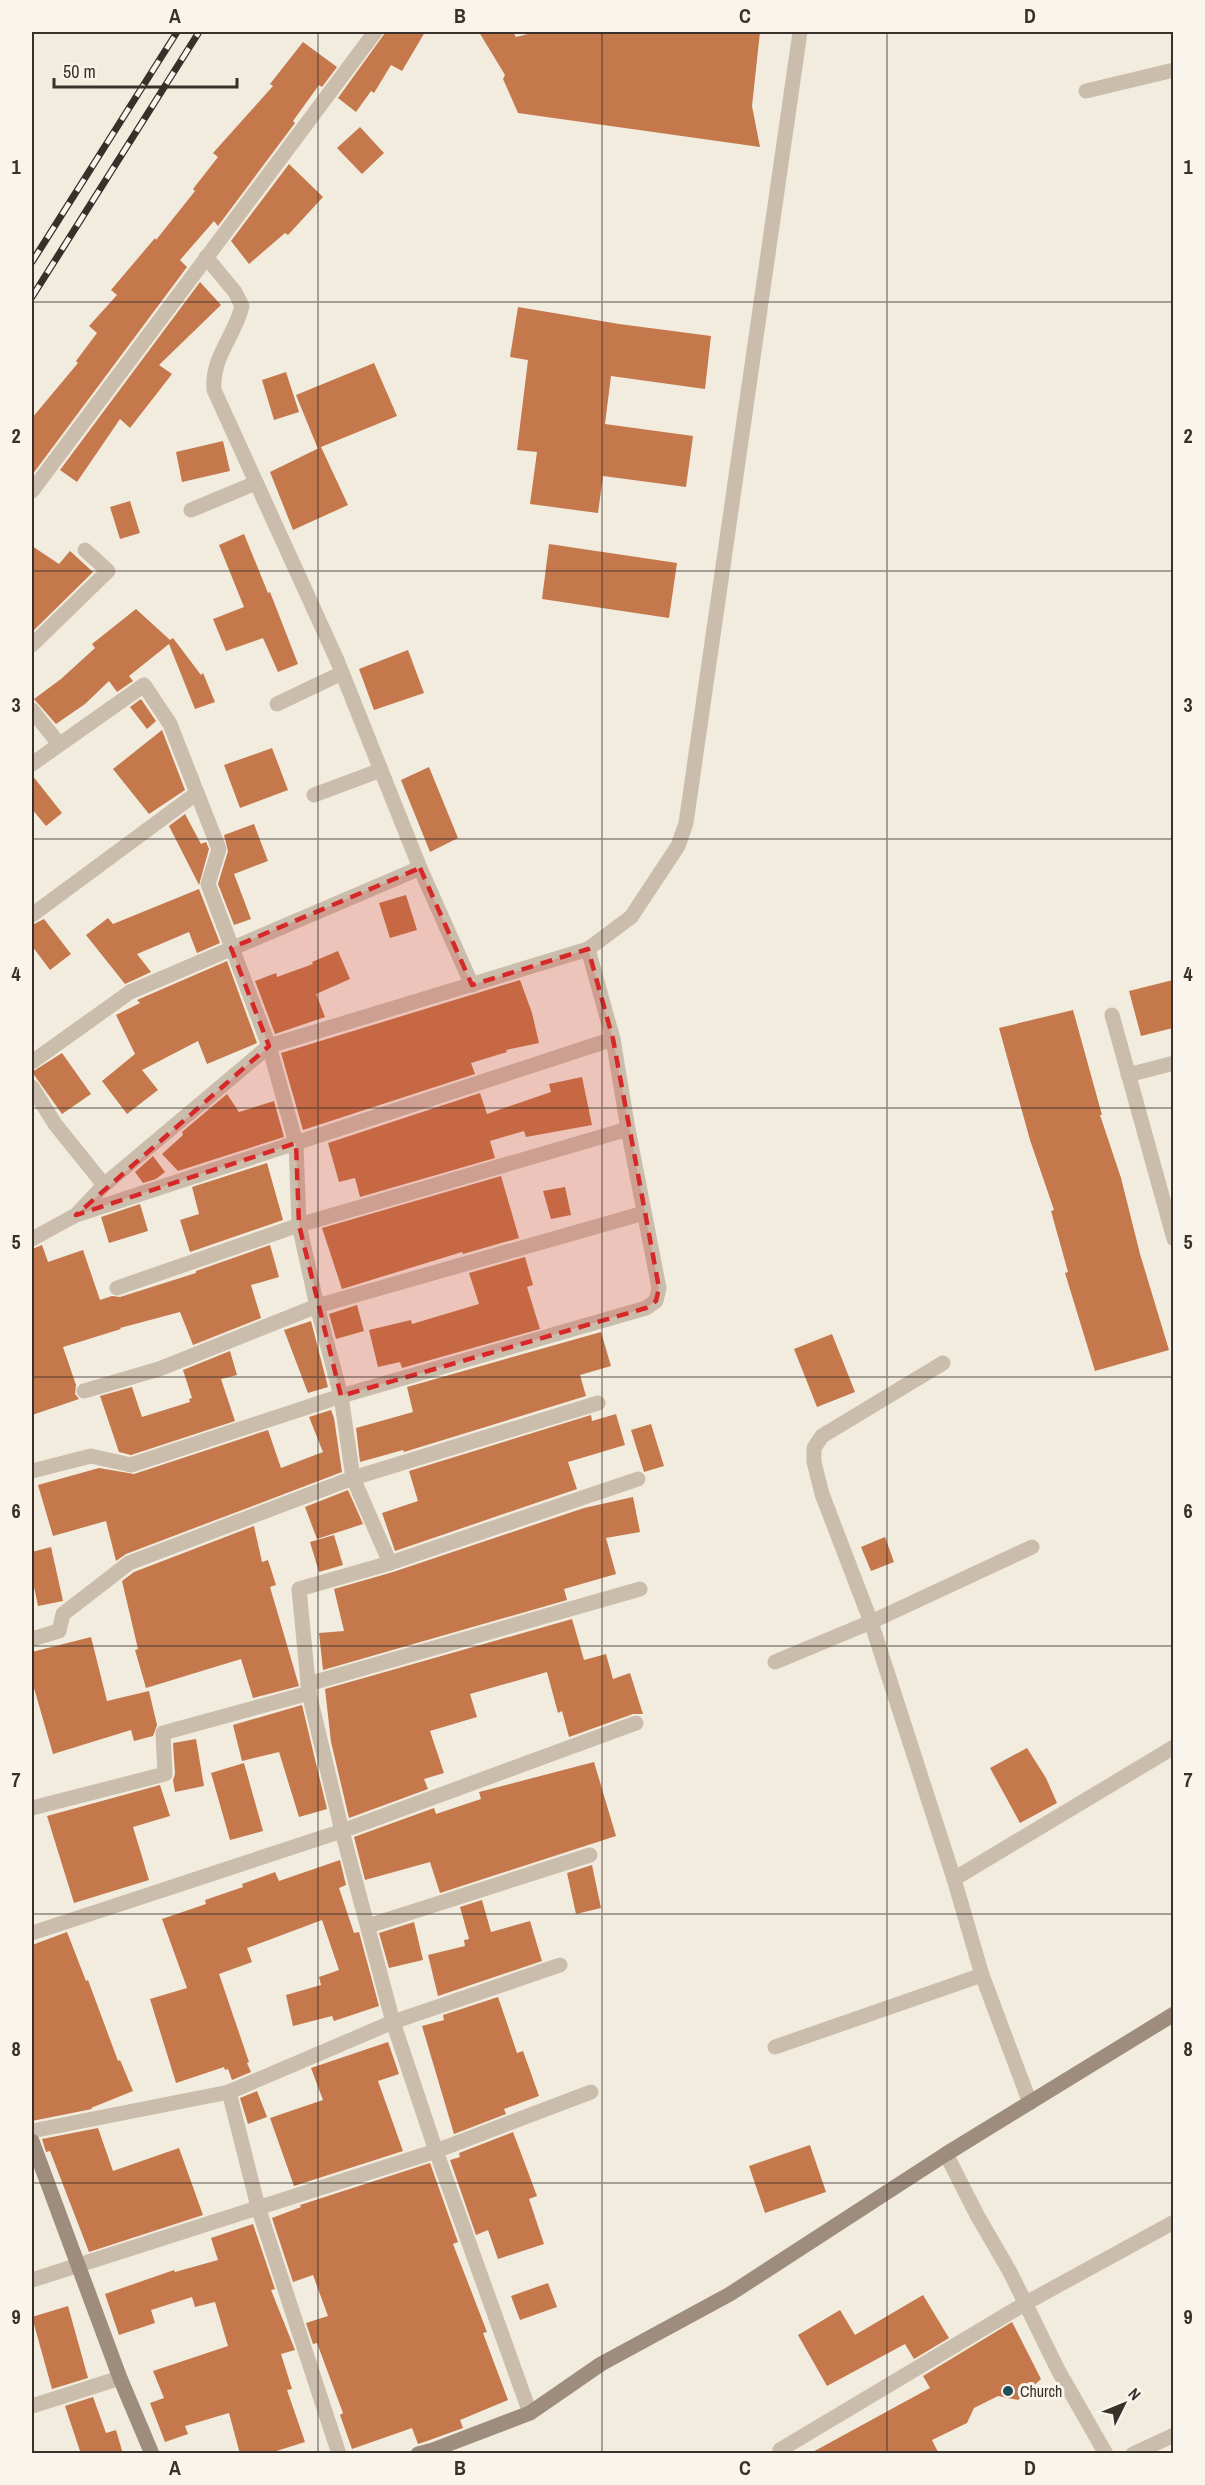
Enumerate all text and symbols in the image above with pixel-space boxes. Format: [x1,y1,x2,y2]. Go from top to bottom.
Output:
text: A [169,2,181,29]
text: B [454,2,466,29]
text: C [739,2,751,29]
text: D [1024,2,1036,29]
scale bar [54,51,237,89]
text: 50 m [63,59,96,84]
text: 1 [11,153,21,180]
text: 1 [1183,153,1193,180]
text: 2 [11,422,21,449]
text: 2 [1183,422,1193,449]
text: 3 [11,691,21,718]
text: 3 [1183,691,1193,718]
text: 4 [11,960,21,987]
text: 4 [1183,960,1193,987]
text: 5 [11,1228,21,1255]
text: 5 [1183,1228,1193,1255]
text: 6 [11,1497,21,1524]
text: 6 [1183,1497,1193,1524]
text: 7 [11,1766,21,1793]
text: 7 [1183,1766,1193,1793]
text: 8 [11,2035,21,2062]
text: 8 [1183,2035,1193,2062]
text: 9 [11,2303,21,2330]
text: 9 [1183,2303,1193,2330]
north arrow [1094,2374,1154,2434]
place label: Church [1020,2380,1062,2402]
text: N [1124,2383,1146,2405]
marker: Church [1001,2384,1015,2398]
text: A [169,2454,181,2481]
text: B [454,2454,466,2481]
text: C [739,2454,751,2481]
text: D [1024,2454,1036,2481]

